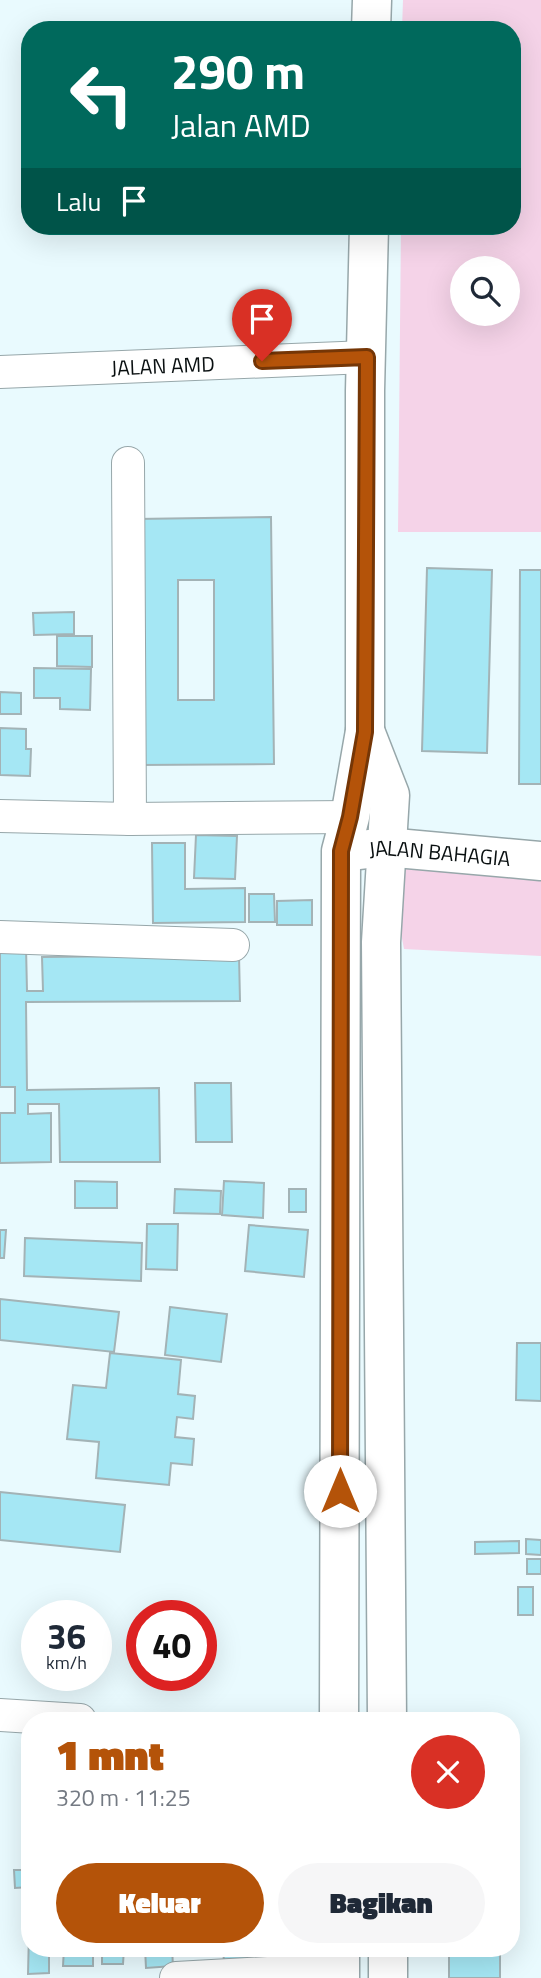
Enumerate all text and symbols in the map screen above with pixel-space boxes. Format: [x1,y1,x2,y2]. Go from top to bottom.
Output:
text: 290 m [171,33,305,108]
icon: left [56,49,147,140]
text: Jalan AMD [171,101,311,149]
text: Lalu [56,182,101,221]
icon: arrive [115,182,153,220]
map controls [450,256,520,326]
button: search [450,256,520,326]
pin [232,289,292,361]
icon: arrive [243,300,281,338]
street label: JALAN AMD [110,347,215,383]
street label: JALAN BAHAGIA [367,831,512,874]
position arrow [303,1454,377,1528]
speed limit sign: 40 [126,1600,217,1691]
text: 36 [47,1609,86,1663]
text: km/h [46,1649,87,1676]
text: 1 mnt [56,1722,164,1786]
button: close [411,1735,485,1809]
text: 320 m · 11:25 [56,1780,191,1815]
button: Keluar [56,1863,264,1943]
button: Bagikan [278,1863,485,1943]

